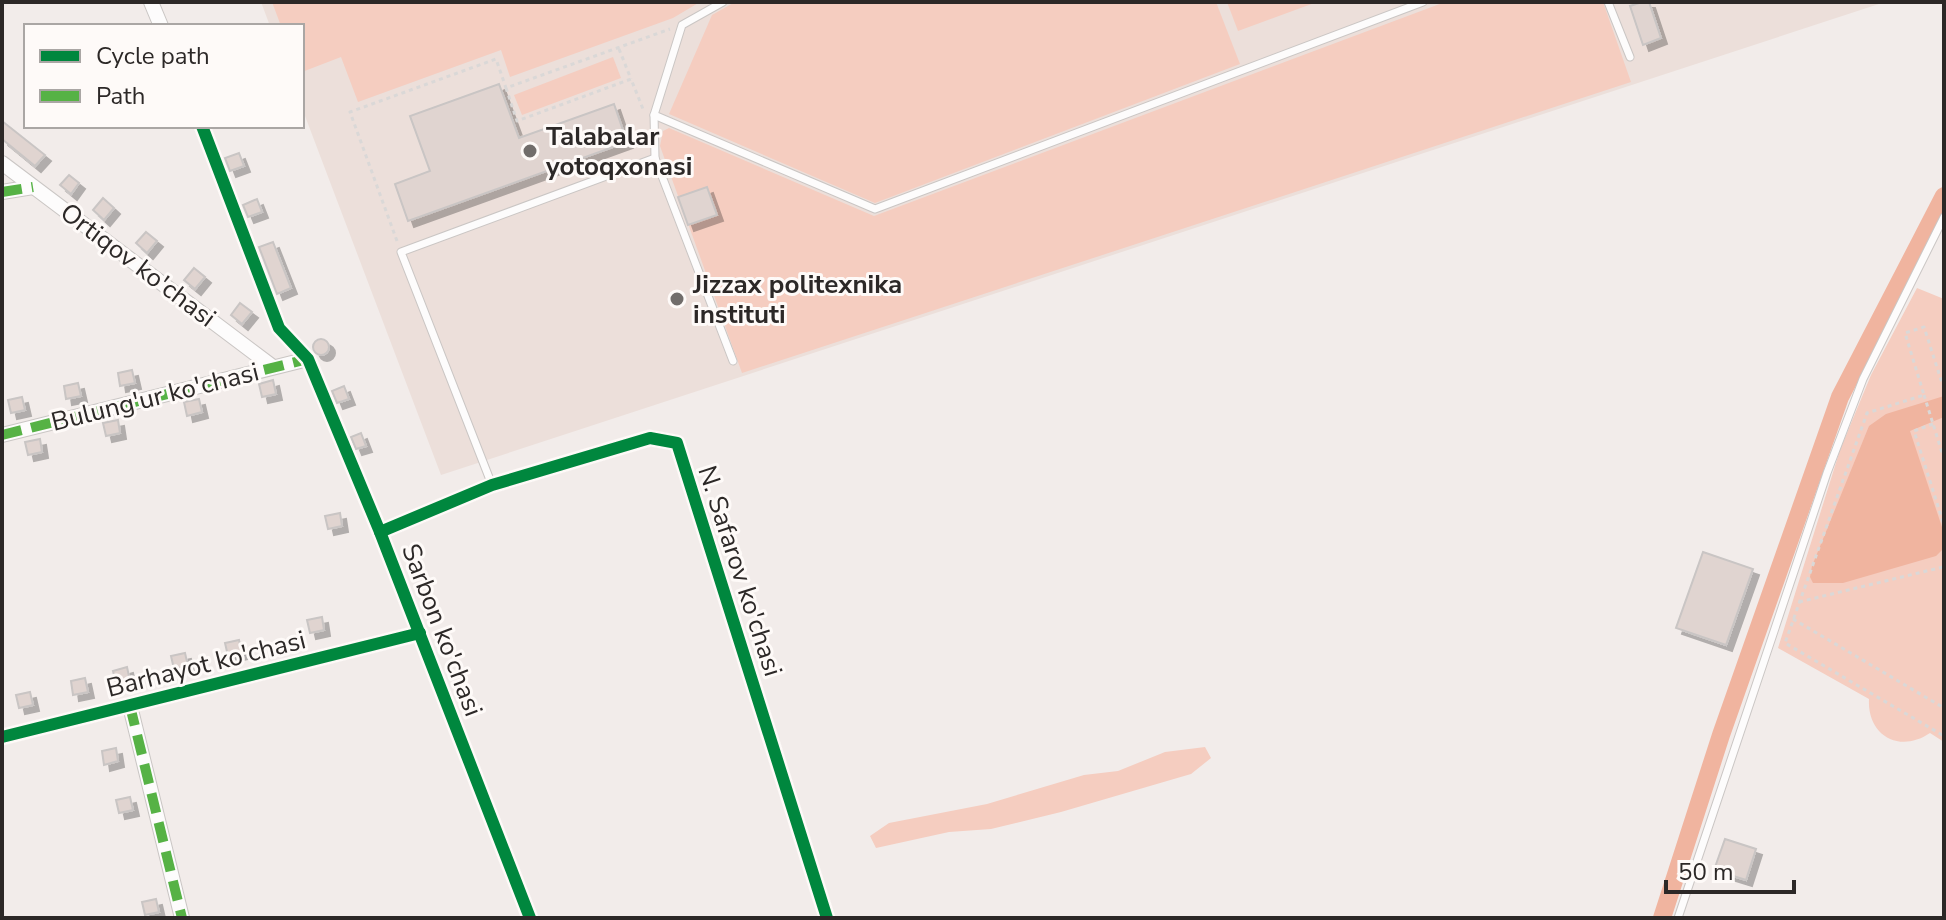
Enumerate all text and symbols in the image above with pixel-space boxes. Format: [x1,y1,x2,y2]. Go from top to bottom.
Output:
legend [24,24,304,128]
text: Cycle path [96,40,210,72]
text: Path [96,80,145,112]
place label: Talabalar yotoqxonasi [545,119,692,184]
marker: Talabalar yotoqxonasi [521,142,539,160]
street label: Ortiqov ko'chasi [53,195,223,335]
place label: Jizzax politexnika instituti [692,267,902,332]
marker: Jizzax politexnika instituti [668,290,686,308]
street label: Bulung'ur ko'chasi [48,354,262,440]
street label: N. Safarov ko'chasi [689,461,791,681]
street label: Sarbon ko'chasi [393,539,491,721]
street label: Barhayot ko'chasi [103,622,309,706]
scale bar [1666,844,1794,894]
text: 50 m [1678,856,1734,888]

